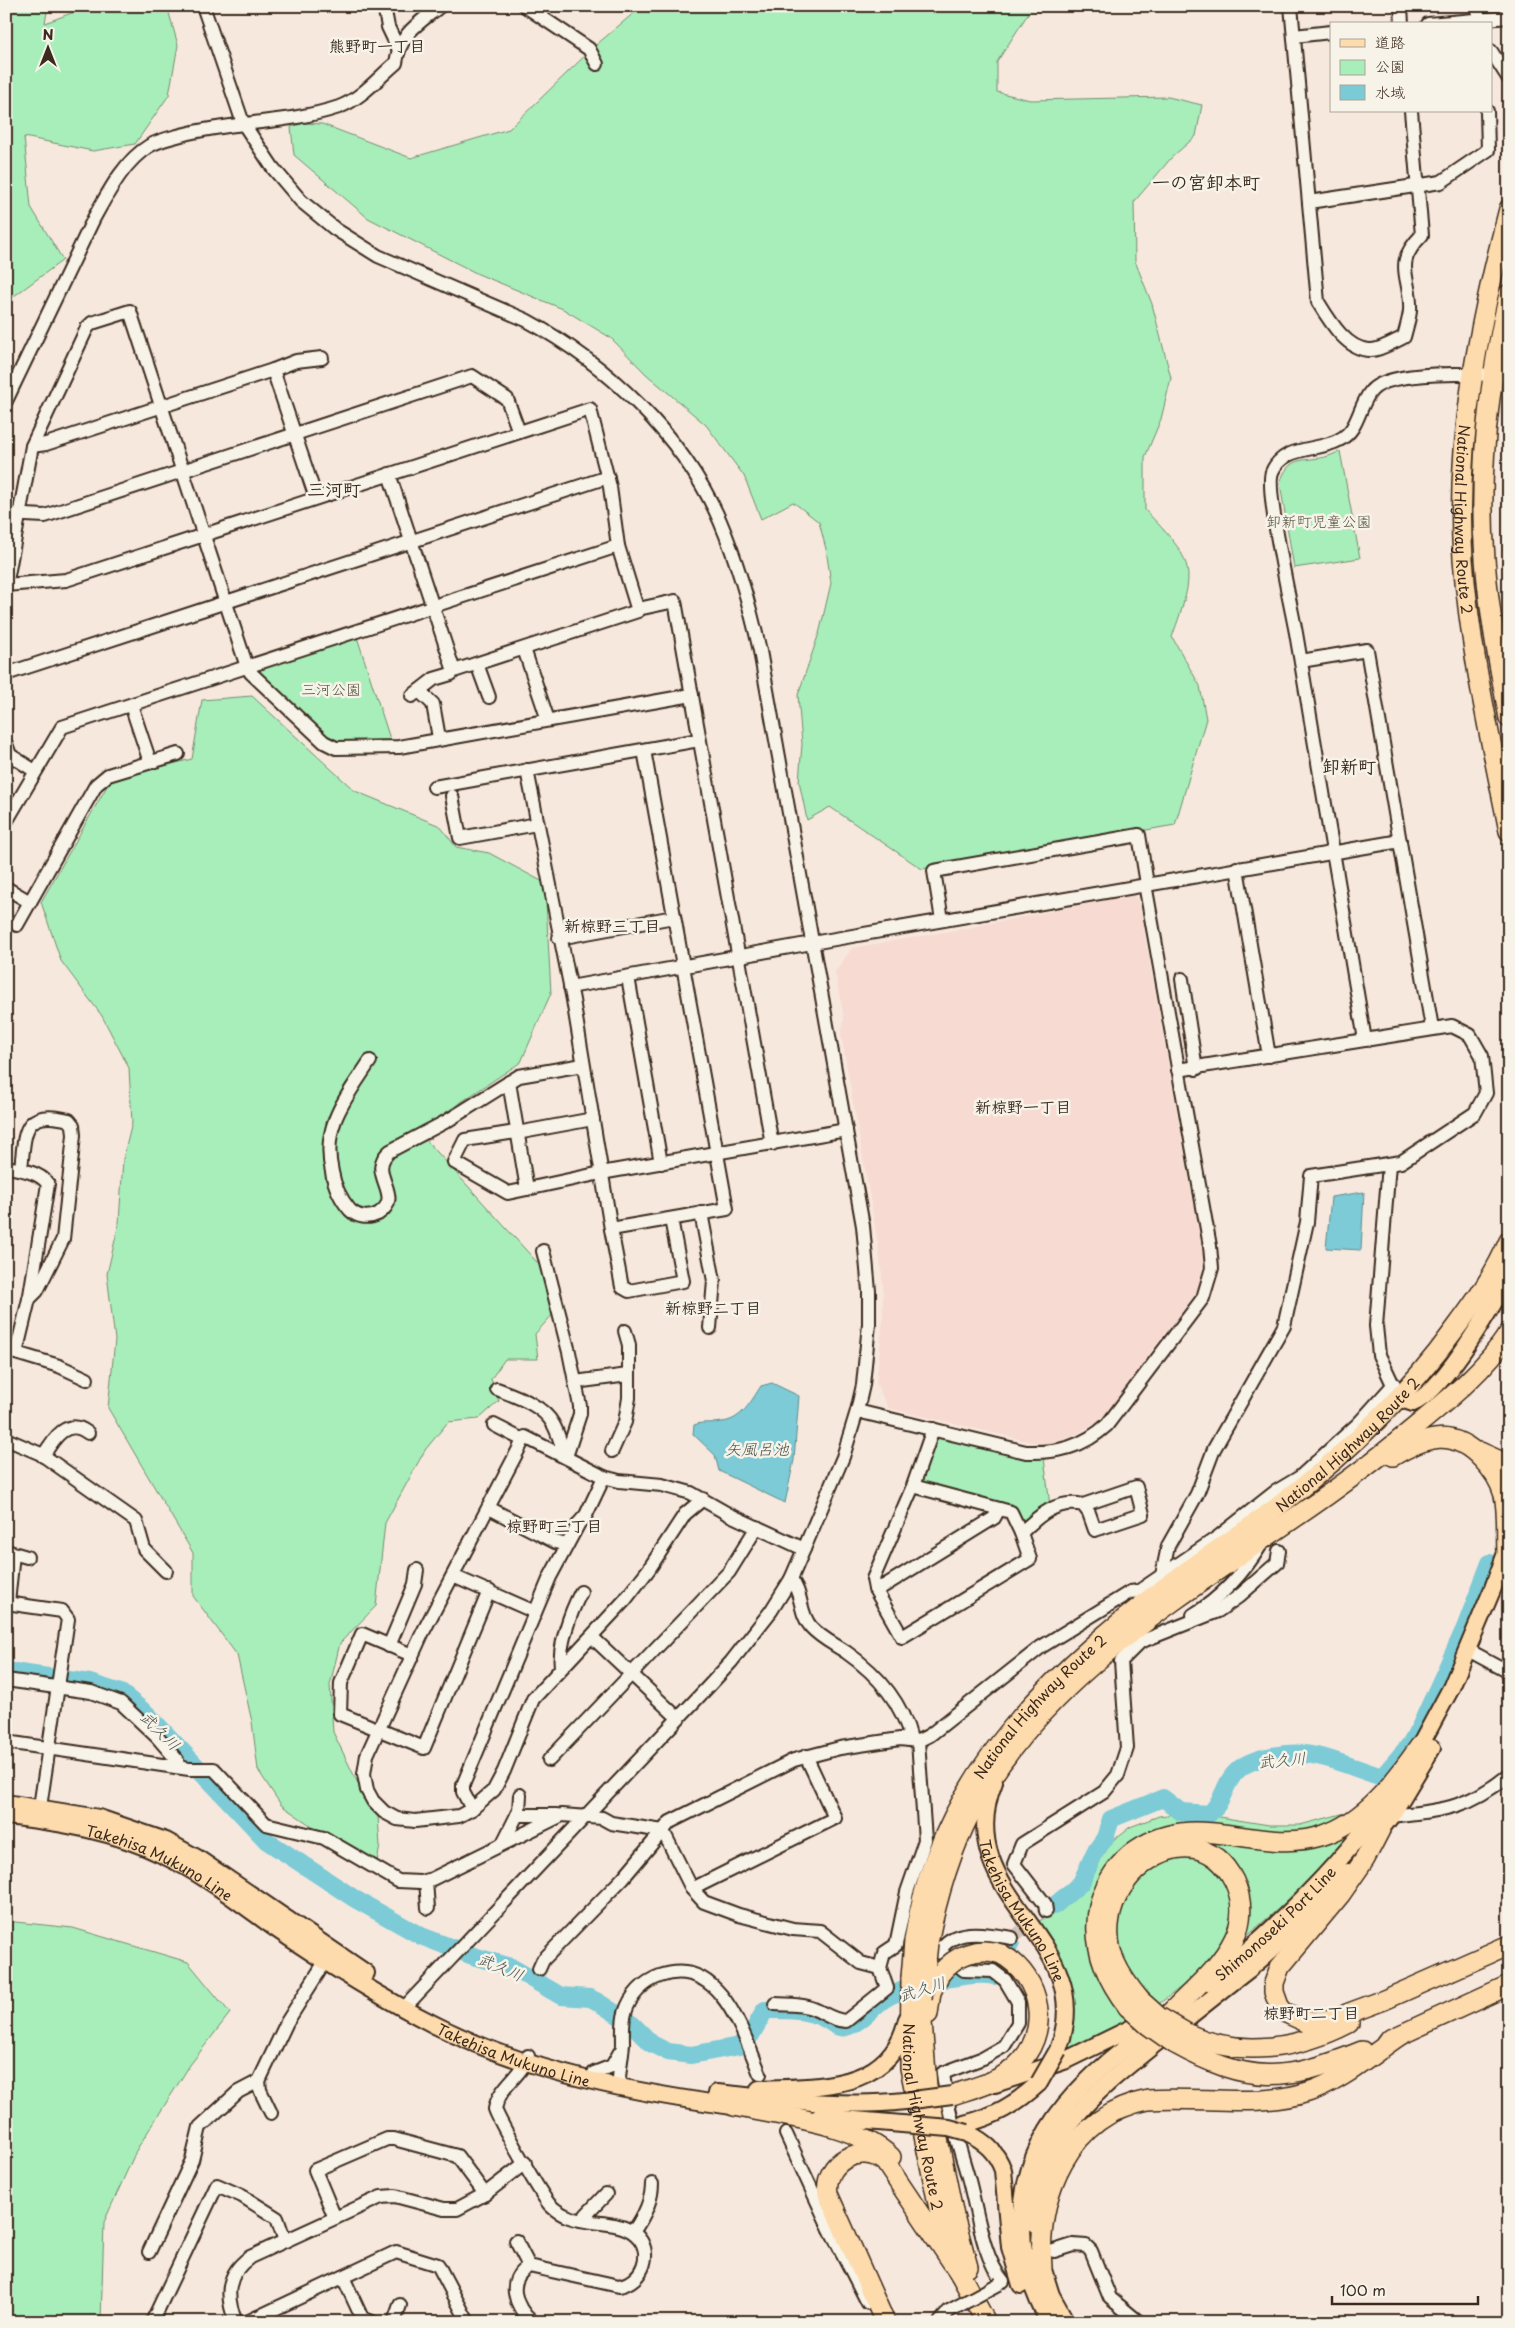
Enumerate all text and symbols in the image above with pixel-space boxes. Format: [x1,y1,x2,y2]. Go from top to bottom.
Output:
north arrow [22,22,72,72]
legend [1330,22,1492,112]
text: N [42,24,54,45]
text: 道路 [1375,30,1405,53]
district label: 熊野町一丁目 [329,33,425,57]
text: 公園 [1375,54,1405,77]
text: 水域 [1375,80,1405,103]
district label: 一の宮卸本町 [1152,168,1260,195]
street label: National Highway Route 2 [1450,424,1480,615]
district label: 三河町 [307,475,361,502]
park label: 卸新町児童公園 [1266,509,1372,532]
park label: 三河公園 [301,677,361,700]
district label: 卸新町 [1322,752,1376,779]
district label: 新椋野三丁目 [564,913,660,937]
district label: 新椋野一丁目 [975,1094,1071,1118]
district label: 新椋野二丁目 [665,1295,761,1319]
street label: National Highway Route 2 [1270,1371,1424,1516]
water label: 矢風呂池 [725,1436,790,1460]
district label: 椋野町三丁目 [506,1513,602,1537]
street label: National Highway Route 2 [967,1628,1111,1783]
water label: 武久川 [136,1705,186,1755]
water label: 武久川 [1257,1745,1307,1773]
street label: Takehisa Mukuno Line [84,1818,238,1906]
street label: Takehisa Mukuno Line [975,1837,1072,1984]
street label: Shimonoseki Port Line [1209,1860,1341,1985]
water label: 武久川 [474,1946,528,1986]
water label: 武久川 [896,1970,948,2006]
district label: 椋野町二丁目 [1263,2000,1359,2024]
street label: Takehisa Mukuno Line [433,2016,593,2091]
street label: National Highway Route 2 [898,2023,950,2212]
scale bar [1332,2273,1479,2305]
text: 100 m [1340,2278,1386,2301]

